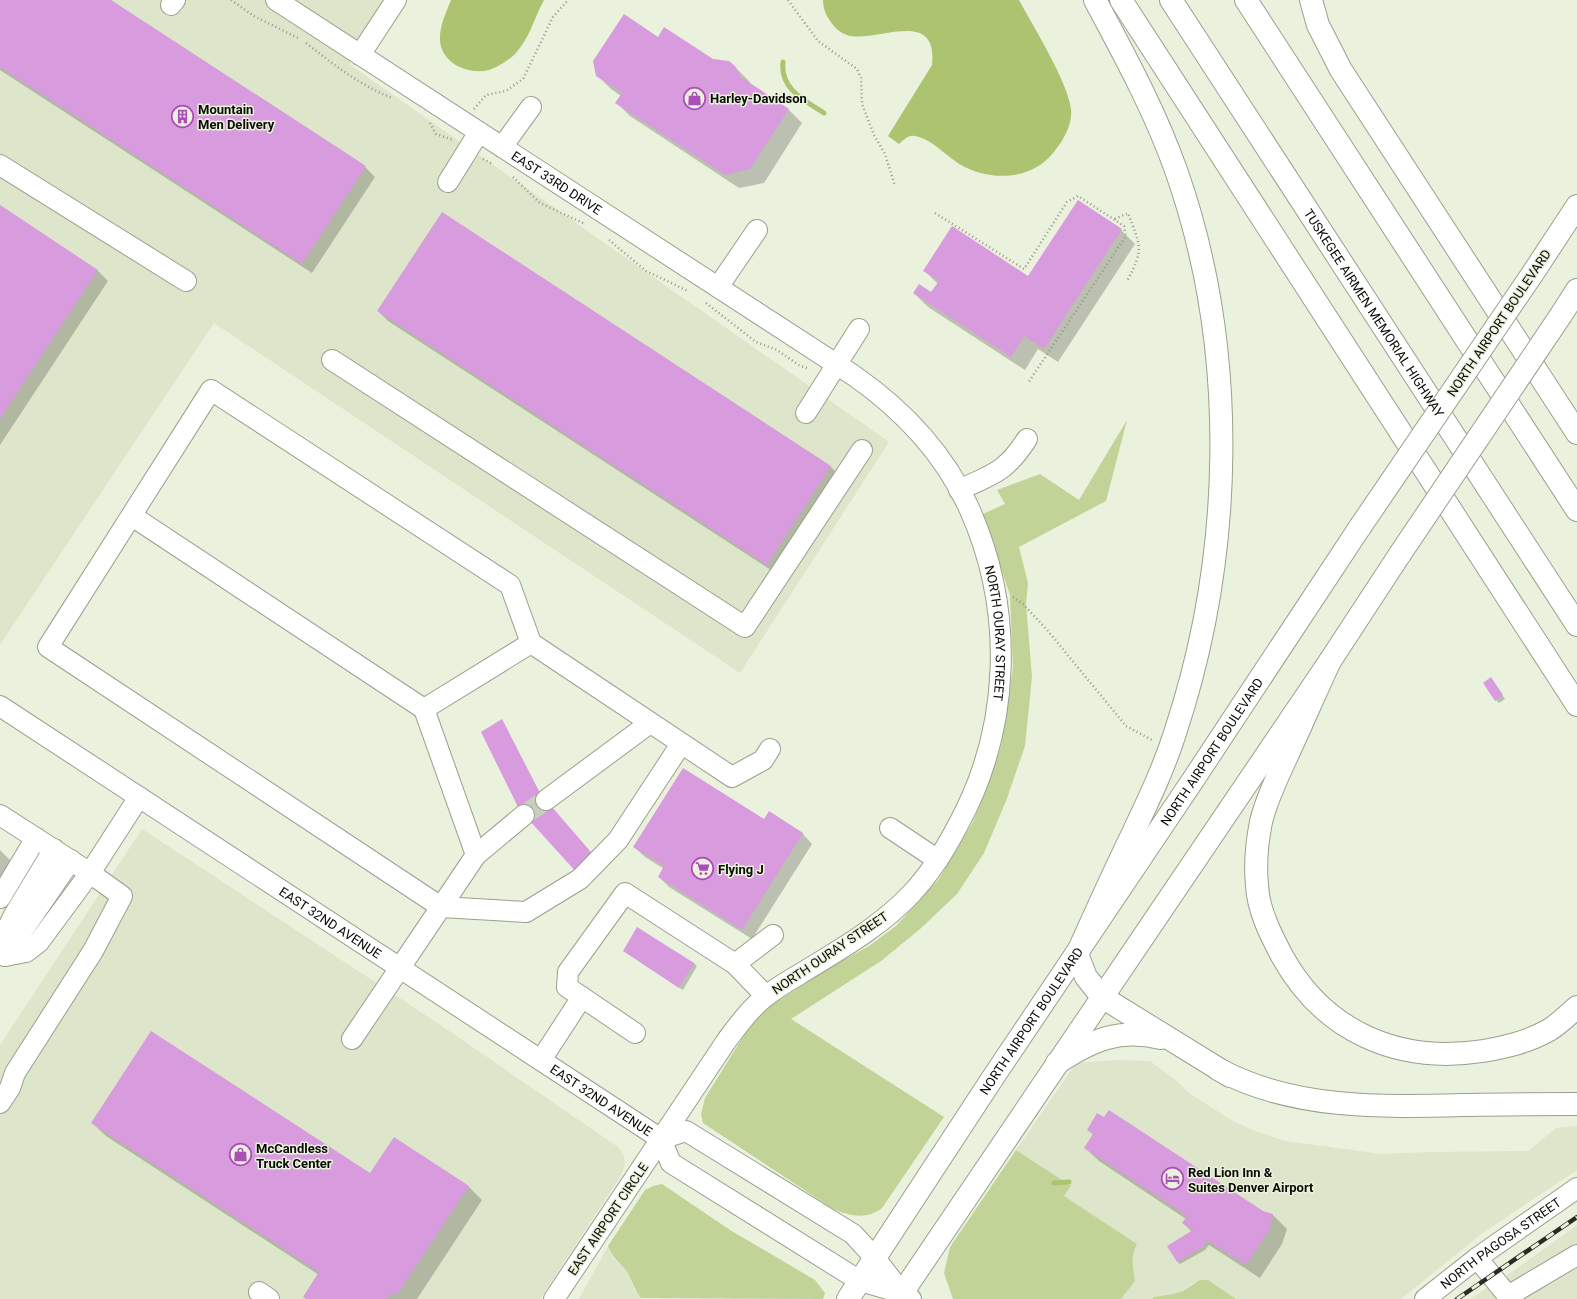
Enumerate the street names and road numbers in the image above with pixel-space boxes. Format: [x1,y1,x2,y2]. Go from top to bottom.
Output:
street label: EAST 33RD DRIVE [509,148,605,217]
street label: TUSKEGEE AIRMEN MEMORIAL HIGHWAY [1301,206,1447,420]
street label: NORTH AIRPORT BOULEVARD [1444,247,1554,399]
street label: NORTH OURAY STREET [982,564,1008,702]
street label: NORTH AIRPORT BOULEVARD [1157,675,1266,828]
street label: EAST 32ND AVENUE [277,884,384,961]
street label: NORTH OURAY STREET [769,909,891,997]
street label: NORTH AIRPORT BOULEVARD [976,944,1086,1097]
street label: EAST 32ND AVENUE [548,1061,655,1139]
street label: EAST AIRPORT CIRCLE [565,1160,651,1278]
street label: NORTH PAGOSA STREET [1437,1194,1564,1292]

